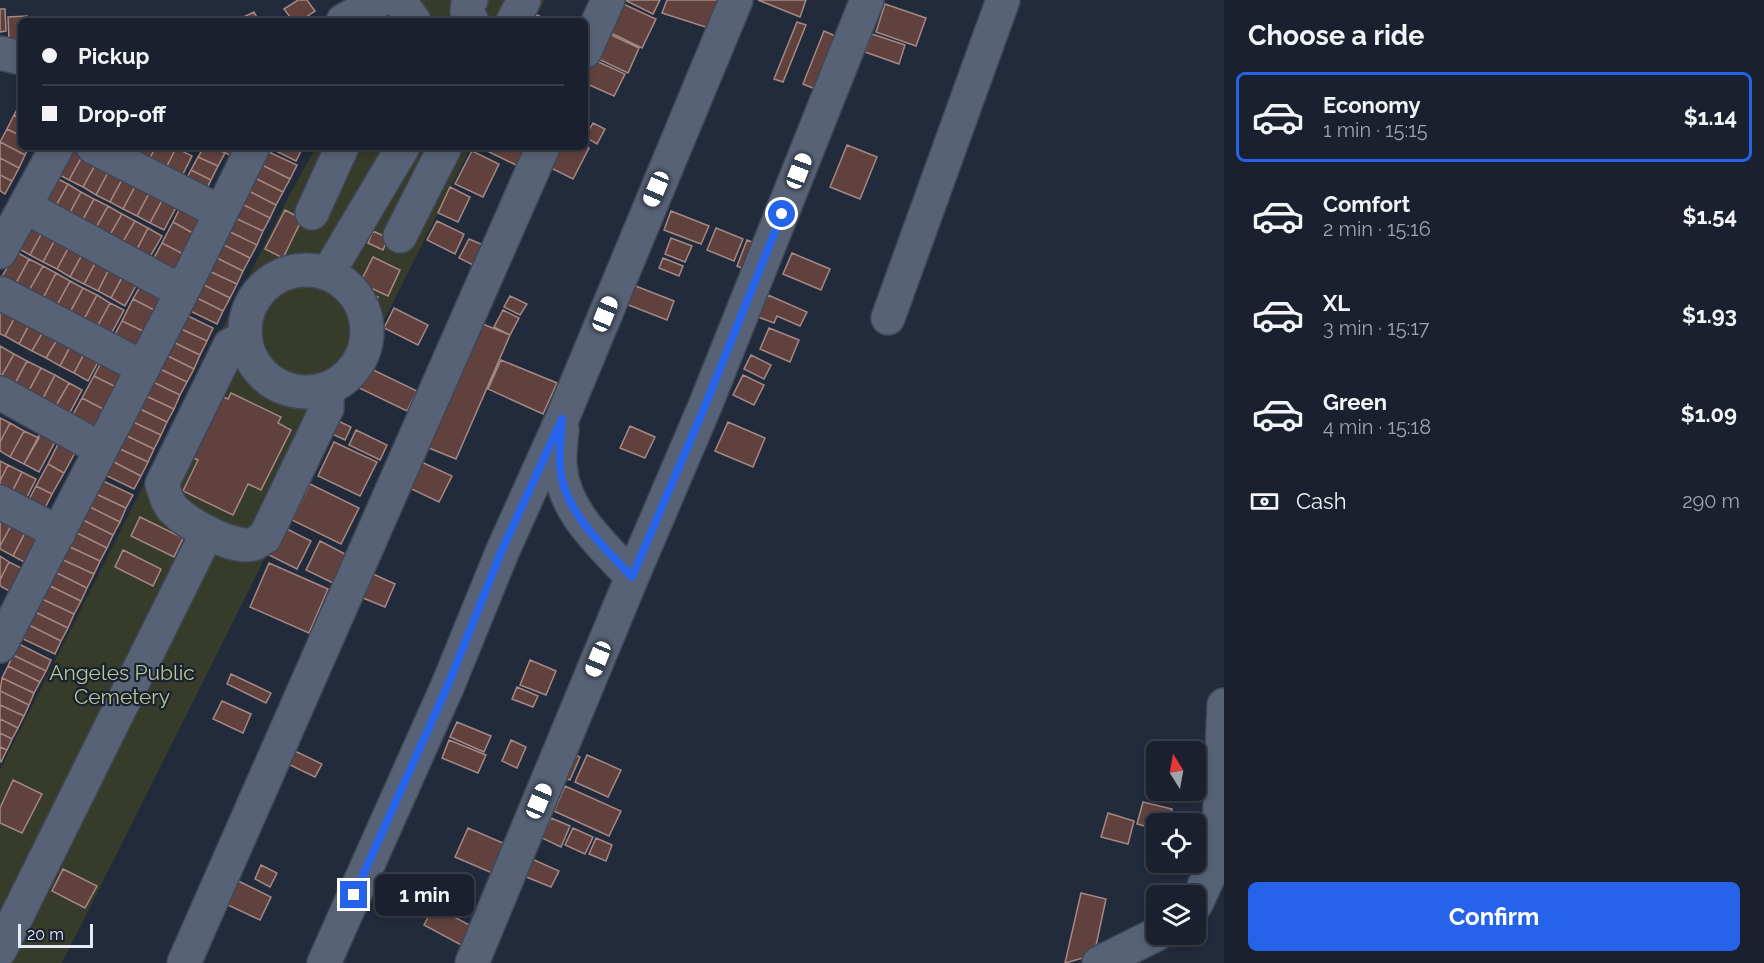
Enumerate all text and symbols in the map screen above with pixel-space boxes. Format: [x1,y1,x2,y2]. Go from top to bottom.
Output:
text: Choose a ride [1248,20,1424,51]
text: Pickup [78,43,150,69]
icon: car [1251,90,1305,144]
text: Economy [1323,92,1421,118]
text: Drop-off [78,101,166,127]
text: $1.14 [1684,104,1737,130]
text: 1 min · 15:15 [1323,118,1428,142]
car [784,151,814,191]
car [641,169,671,209]
icon: car [1251,189,1305,243]
text: Comfort [1323,191,1410,217]
route start [768,200,795,227]
text: $1.54 [1682,203,1737,229]
text: 2 min · 15:16 [1323,217,1431,241]
icon: car [1251,288,1305,342]
text: XL [1323,290,1350,316]
car [590,294,620,334]
text: $1.93 [1682,302,1737,328]
text: 3 min · 15:17 [1323,316,1430,340]
icon: car [1251,387,1305,441]
text: Green [1323,389,1387,415]
text: $1.09 [1681,401,1737,427]
text: 4 min · 15:18 [1323,415,1431,439]
icon: cash [1248,485,1281,518]
text: Cash [1296,488,1347,514]
text: 290 m [1682,489,1740,513]
car [583,639,613,679]
park label: Angeles Public Cemetery [49,660,195,709]
north arrow [1146,741,1206,801]
map controls [1146,741,1206,945]
car [524,781,554,821]
button: locate [1146,813,1206,873]
callout: 1 min [375,874,474,916]
route end [340,881,367,908]
button: Confirm [1248,882,1740,951]
text: 1 min [399,883,450,907]
button: layers [1146,885,1206,945]
scale bar [18,921,93,948]
text: 20 m [27,925,64,944]

